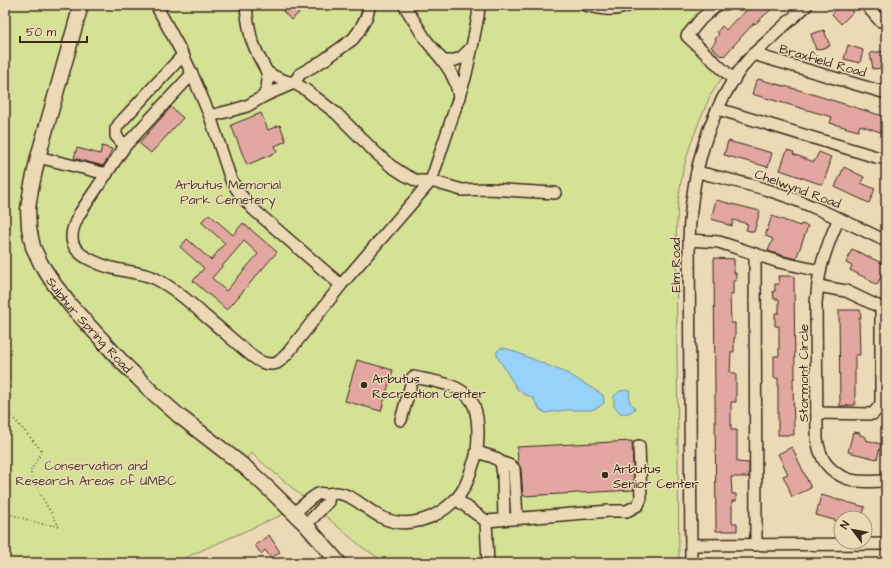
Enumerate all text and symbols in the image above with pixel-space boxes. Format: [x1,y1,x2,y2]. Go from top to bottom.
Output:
scale bar [20,18,87,44]
text: 50 m [26,24,57,41]
street label: Braxfield Road [777,40,869,82]
street label: Chelwynd Road [752,165,844,214]
park label: Arbutus Memorial Park Cemetery [175,176,281,210]
street label: Elm Road [667,237,685,292]
street label: Sulphur Spring Road [42,273,136,378]
street label: Stormont Circle [795,324,813,422]
place label: Arbutus Recreation Center [372,370,486,403]
marker: Arbutus Recreation Center [359,380,369,390]
park label: Conservation and Research Areas of UMBC [15,457,177,490]
place label: Arbutus Senior Center [613,460,699,493]
marker: Arbutus Senior Center [600,470,610,480]
north arrow [833,510,873,550]
text: N [837,518,853,532]

